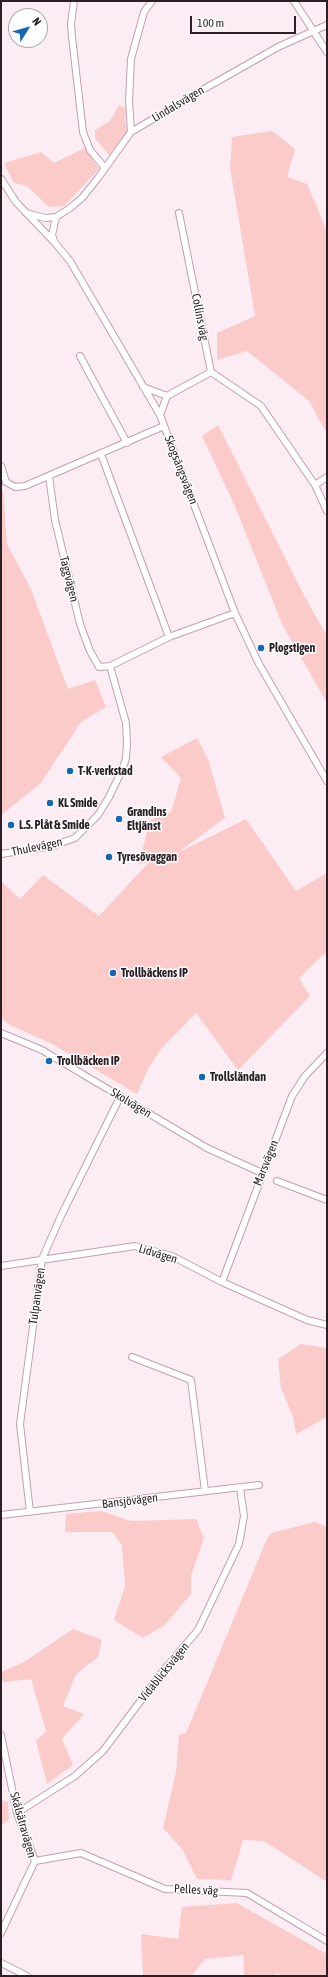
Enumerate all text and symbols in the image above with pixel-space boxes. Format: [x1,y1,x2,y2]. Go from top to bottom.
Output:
north arrow [8,8,48,48]
scale bar [192,8,298,34]
text: N [30,15,44,28]
text: 100 m [197,16,224,30]
street label: Lindalsvägen [149,83,207,125]
street label: Collins väg [188,292,212,342]
street label: Skogsängsvägen [161,434,201,506]
street label: Taggvägen [56,555,82,603]
place label: Plogstigen [269,641,315,655]
marker: Plogstigen [256,643,266,653]
place label: T-K-verkstad [78,764,133,778]
marker: T-K-verkstad [65,766,75,776]
place label: KL Smide [58,796,98,810]
marker: KL Smide [45,798,55,808]
place label: Grandins Eltjänst [127,805,167,833]
marker: Grandins Eltjänst [114,814,124,824]
place label: L.S. Plåt & Smide [19,818,90,832]
marker: L.S. Plåt & Smide [6,820,16,830]
street label: Thulevägen [10,835,64,859]
place label: Tyresövaggan [117,850,177,864]
marker: Tyresövaggan [104,852,114,862]
place label: Trollbäckens IP [121,966,188,980]
marker: Trollbäckens IP [108,968,118,978]
place label: Trollbäcken IP [57,1054,120,1068]
marker: Trollbäcken IP [44,1056,54,1066]
place label: Trollsländan [210,1070,266,1084]
marker: Trollsländan [197,1072,207,1082]
street label: Skolvägen [108,1085,154,1121]
street label: Marsvägen [250,1138,282,1188]
street label: Lidvägen [137,1241,179,1267]
street label: Tulpanvägen [26,1267,48,1325]
street label: Bansjövägen [101,1490,159,1512]
street label: Vidablicksvägen [136,1639,192,1705]
street label: Skälsätravägen [7,1790,39,1860]
street label: Pelles väg [173,1882,219,1898]

